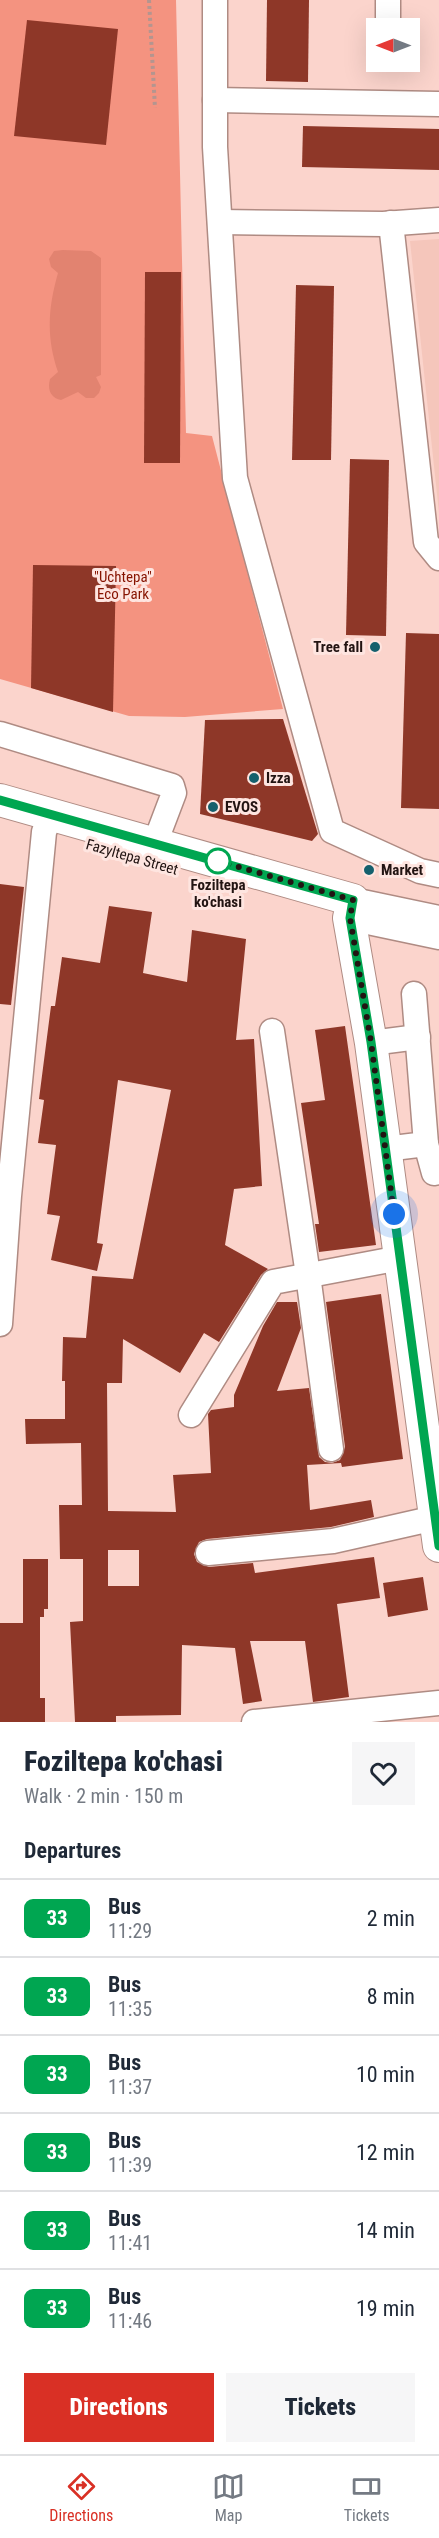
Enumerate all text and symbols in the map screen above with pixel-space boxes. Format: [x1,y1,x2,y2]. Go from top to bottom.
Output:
north arrow [366,18,420,72]
map controls [366,18,420,72]
park label: "Uchtepa" Eco Park [94,568,152,603]
place label: Tree fall [313,638,363,656]
marker: Tree fall [368,640,382,654]
place label: Izza [266,769,291,787]
marker: Izza [247,771,261,785]
place label: EVOS [225,798,258,816]
marker: EVOS [206,800,220,814]
street label: Fazyltepa Street [84,835,180,879]
marker: Foziltepa ko'chasi [205,848,231,874]
place label: Market [381,861,424,879]
marker: Market [362,863,376,877]
place label: Foziltepa ko'chasi [191,876,245,911]
your location [379,1199,409,1229]
button: heart [352,1742,415,1805]
text: Foziltepa ko'chasi [24,1745,223,1778]
text: Walk · 2 min · 150 m [24,1784,183,1808]
text: Departures [24,1838,121,1863]
text: Bus [108,1894,141,1919]
text: 33 [46,1906,68,1930]
text: 2 min [367,1906,415,1931]
text: 11:29 [108,1919,152,1943]
text: Bus [108,1972,141,1997]
text: 33 [46,1984,68,2008]
text: 8 min [367,1984,415,2009]
text: 11:35 [108,1997,152,2021]
text: Bus [108,2050,141,2075]
text: 33 [46,2062,68,2086]
text: 10 min [356,2062,415,2087]
text: 11:37 [108,2075,152,2099]
text: Bus [108,2128,141,2153]
text: 33 [46,2140,68,2164]
text: 12 min [356,2140,415,2165]
text: 11:39 [108,2153,152,2177]
text: Bus [108,2206,141,2231]
text: 33 [46,2218,68,2242]
text: 14 min [356,2218,415,2243]
text: 11:41 [108,2231,152,2255]
text: Bus [108,2284,141,2309]
text: 33 [46,2296,68,2320]
text: 19 min [356,2296,415,2321]
text: 11:46 [108,2309,152,2333]
button: Directions [24,2373,214,2442]
button: Tickets [226,2373,415,2442]
tab: Directions [49,2470,113,2525]
tab: Map [212,2470,245,2525]
tab: Tickets [344,2470,390,2525]

